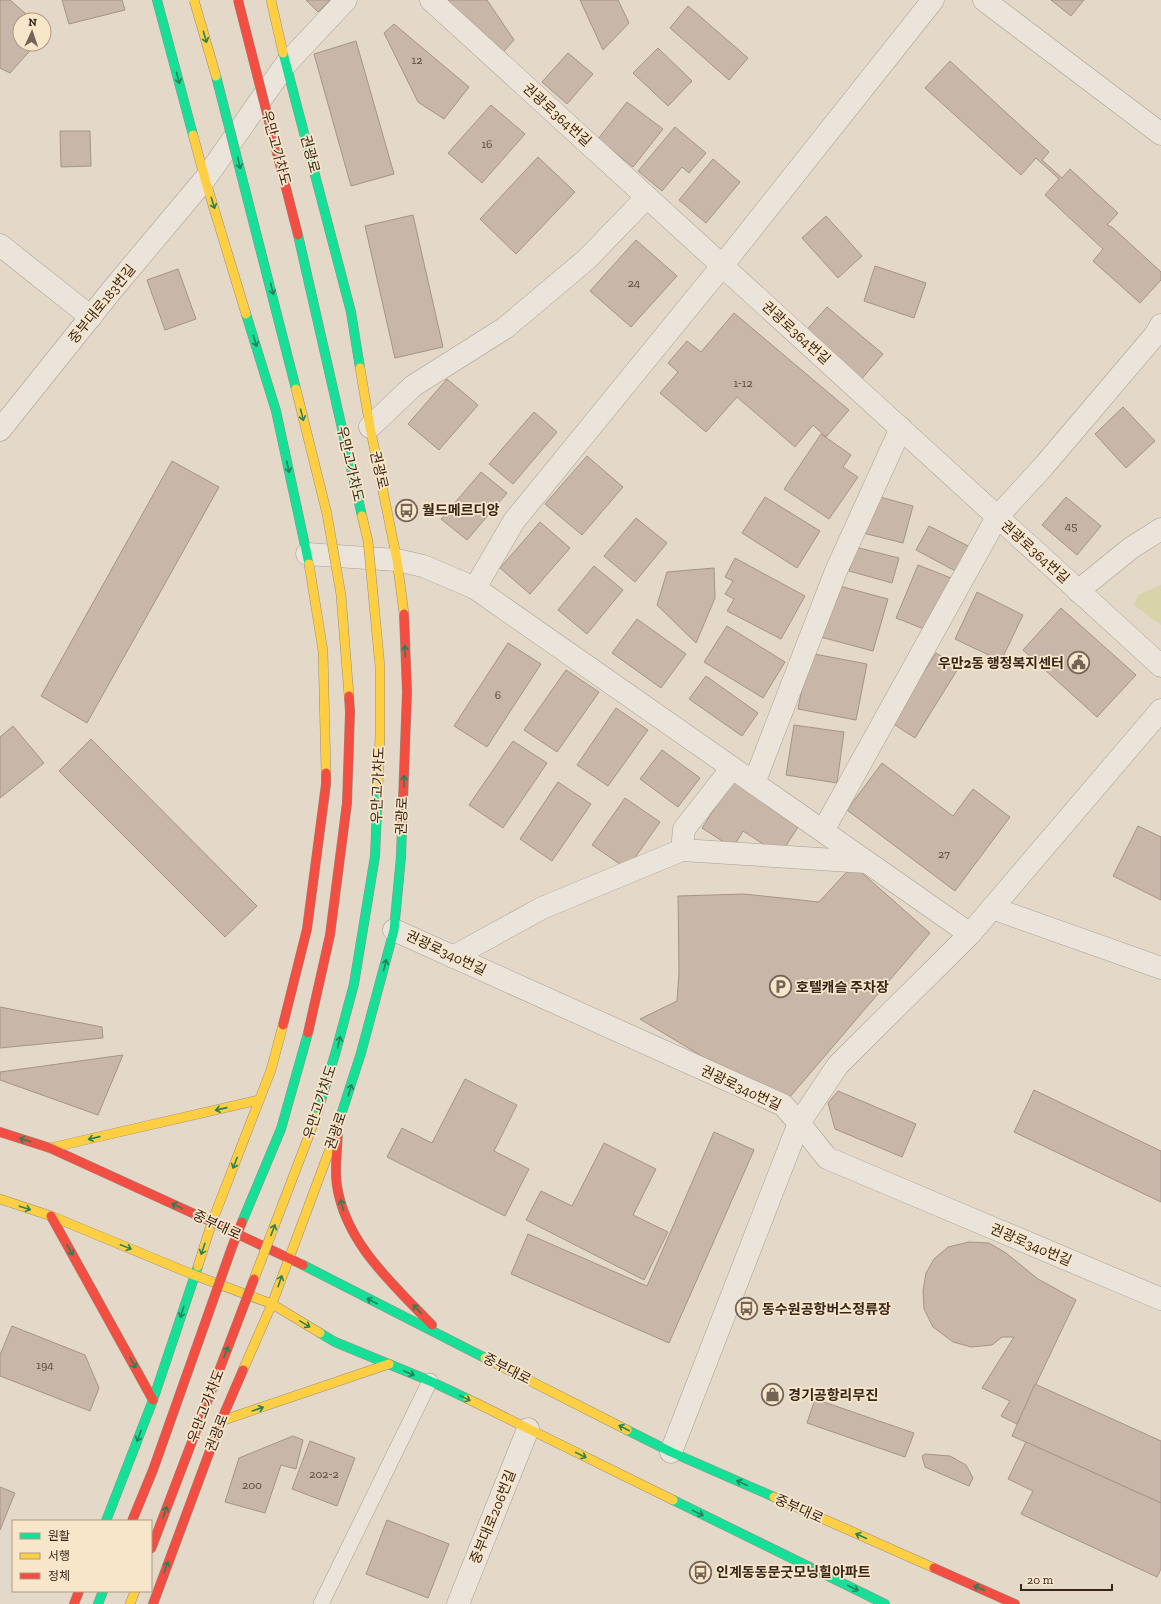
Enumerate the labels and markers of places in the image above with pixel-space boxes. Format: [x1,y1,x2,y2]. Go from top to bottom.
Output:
bus stop icon: 월드메르디앙 [393,497,419,523]
place label: 월드메르디앙 [422,502,499,519]
public building icon: 우만2동 행정복지센터 [1066,650,1092,676]
place label: 우만2동 행정복지센터 [938,655,1064,672]
parking icon: 호텔캐슬 주차장 [768,974,794,1000]
place label: 호텔캐슬 주차장 [796,979,889,996]
bus stop icon: 동수원공항버스정류장 [733,1296,759,1322]
place label: 동수원공항버스정류장 [762,1301,891,1318]
shop icon: 경기공항리무진 [760,1382,786,1408]
place label: 경기공항리무진 [788,1387,878,1404]
bus stop icon: 인계동동문굿모닝힐아파트 [688,1559,714,1585]
place label: 인계동동문굿모닝힐아파트 [716,1564,871,1581]

